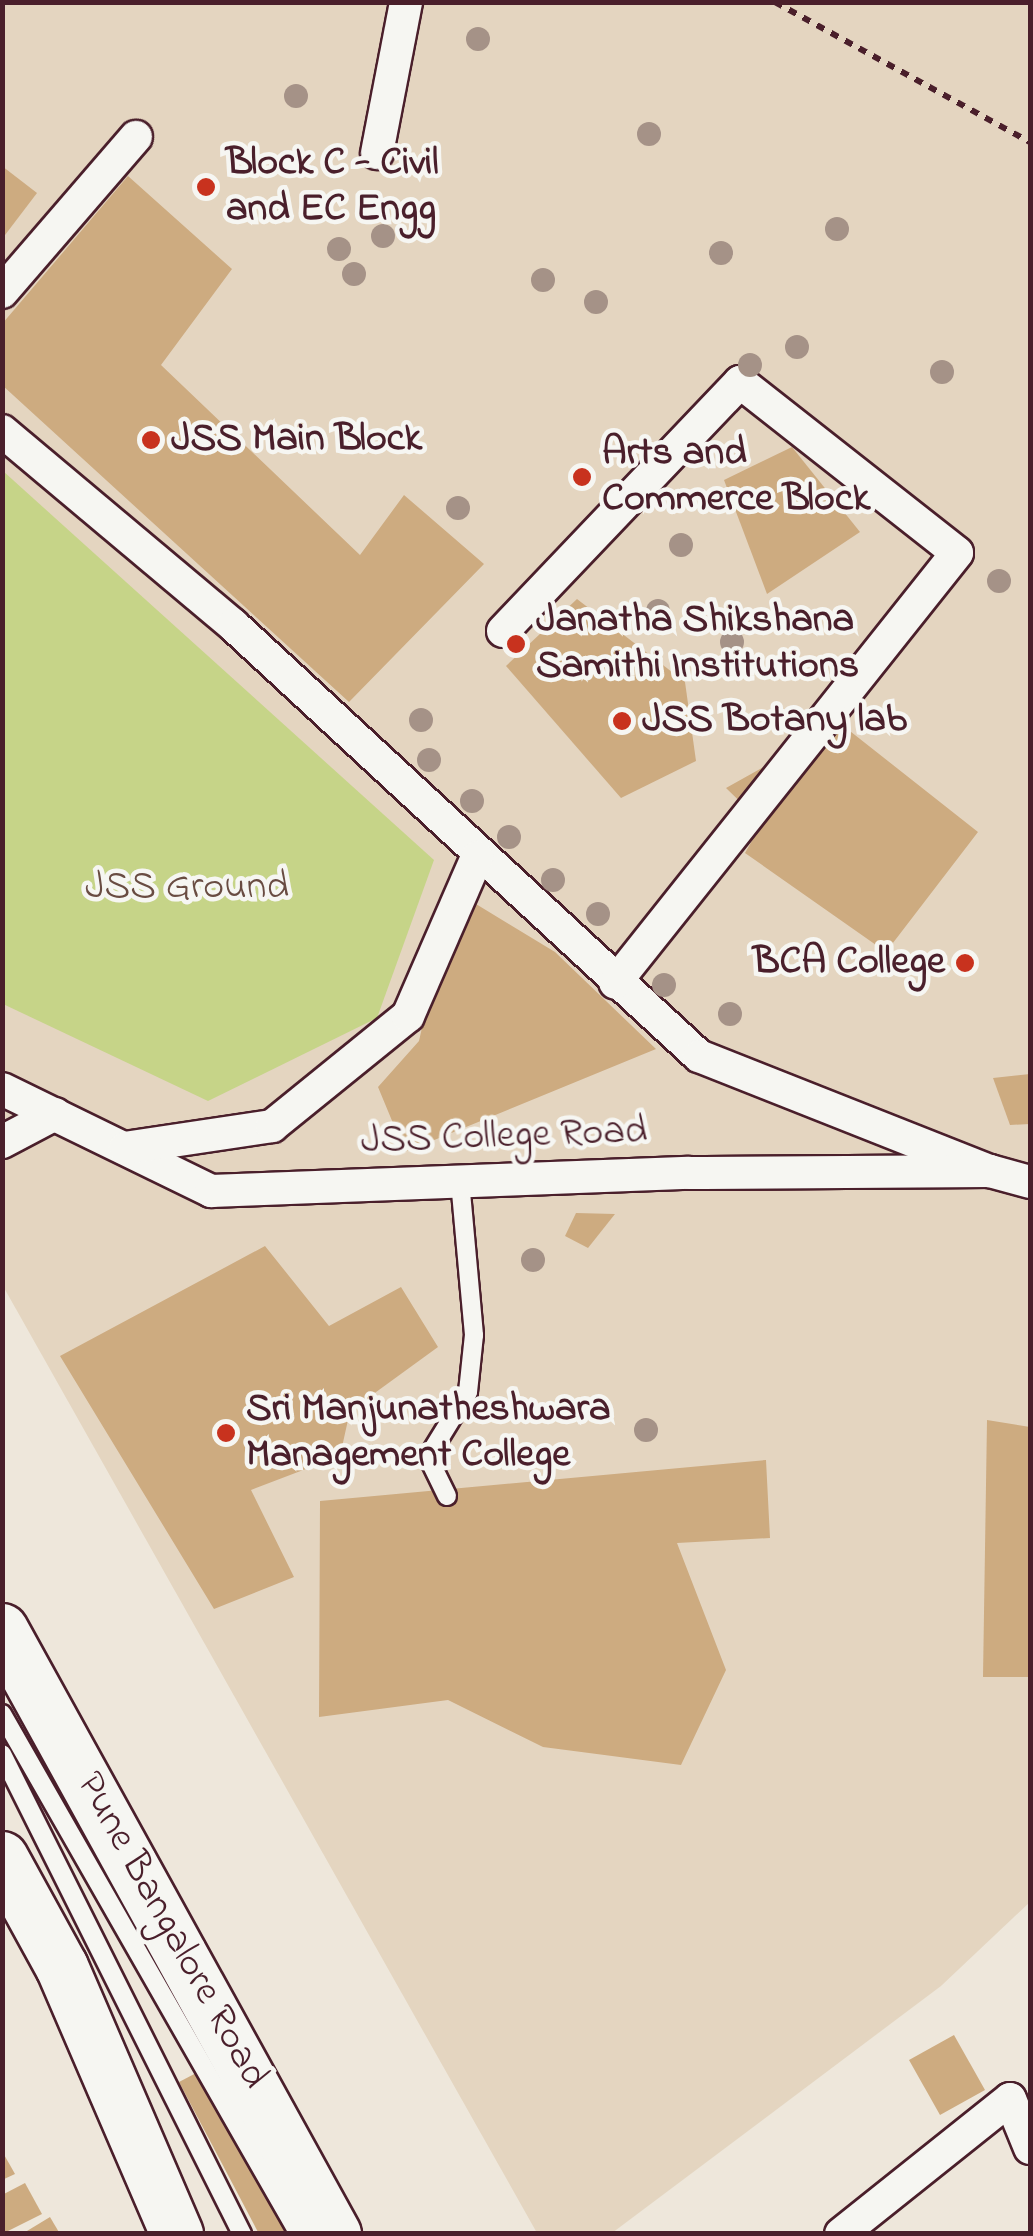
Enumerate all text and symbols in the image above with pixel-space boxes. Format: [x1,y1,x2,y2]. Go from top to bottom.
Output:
place label: Block C - Civil and EC Engg [226,140,439,234]
marker: Block C - Civil and EC Engg [195,176,217,198]
place label: JSS Main Block [171,416,422,464]
marker: JSS Main Block [140,429,162,451]
place label: Arts and Commerce Block [602,430,870,524]
marker: Arts and Commerce Block [571,466,593,488]
place label: Janatha Shikshana Samithi Institutions [536,597,859,691]
marker: Janatha Shikshana Samithi Institutions [505,633,527,655]
place label: JSS Botany lab [642,697,907,745]
marker: JSS Botany lab [611,710,633,732]
park label: JSS Ground [85,864,289,912]
place label: BCA College [753,939,945,987]
marker: BCA College [954,952,976,974]
street label: JSS College Road [360,1108,648,1166]
place label: Sri Manjunatheshwara Management College [246,1386,611,1480]
marker: Sri Manjunatheshwara Management College [215,1422,237,1444]
street label: Pune Bangalore Road [64,1765,278,2097]

